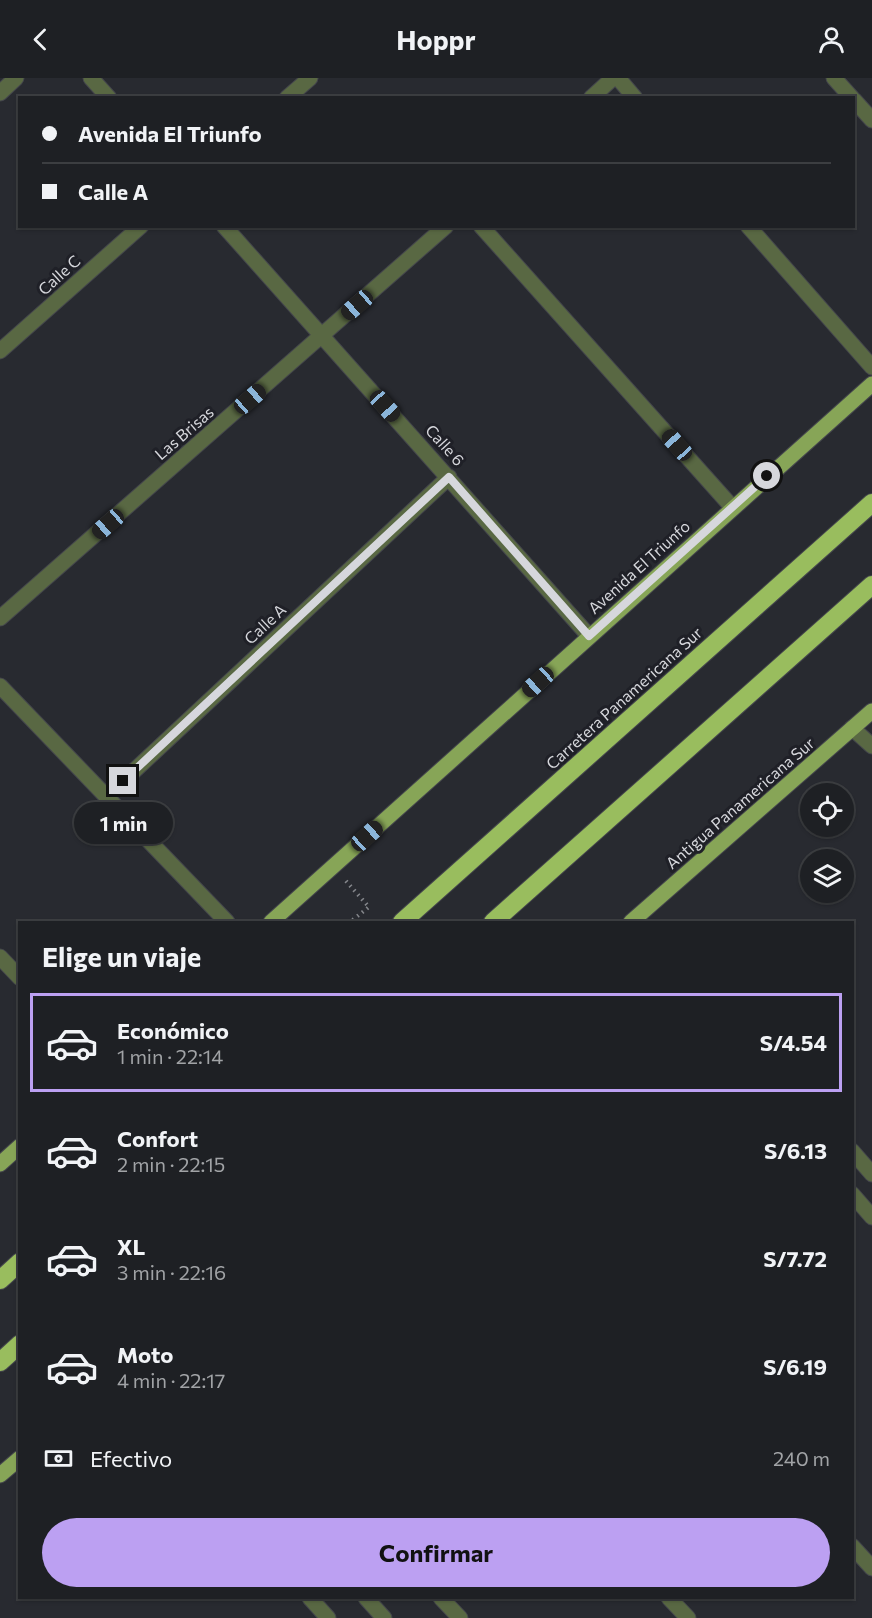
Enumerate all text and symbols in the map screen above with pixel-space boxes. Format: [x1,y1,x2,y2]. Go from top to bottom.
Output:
icon: back [24,23,57,56]
text: Hoppr [396,23,476,56]
icon: person [815,23,848,56]
text: Avenida El Triunfo [78,120,262,147]
text: Calle A [78,178,148,205]
street label: Calle C [34,251,84,298]
car [338,286,376,324]
car [231,380,269,418]
car [366,387,404,425]
street label: Las Brisas [150,402,217,463]
street label: Calle 6 [422,420,469,469]
car [658,426,696,464]
route start [753,462,780,489]
car [89,505,127,543]
street label: Avenida El Triunfo [584,516,693,617]
street label: Calle A [240,600,289,648]
street label: Carretera Panamericana Sur [542,622,706,773]
car [519,663,557,701]
street label: Antigua Panamericana Sur [662,733,818,872]
route end [109,767,136,794]
map controls [800,783,854,903]
button: locate [800,783,854,837]
callout: 1 min [74,802,172,844]
text: 1 min [100,811,147,835]
car [348,817,386,855]
button: layers [800,849,854,903]
text: Elige un viaje [42,940,201,973]
icon: car [45,1016,99,1070]
text: Económico [117,1017,229,1044]
text: S/4.54 [760,1029,827,1056]
text: 1 min · 22:14 [117,1044,223,1068]
icon: car [45,1124,99,1178]
text: Confort [117,1125,198,1152]
text: S/6.13 [764,1137,827,1164]
text: 2 min · 22:15 [117,1152,225,1176]
icon: car [45,1232,99,1286]
text: XL [117,1233,145,1260]
text: S/7.72 [763,1245,827,1272]
text: 3 min · 22:16 [117,1260,226,1284]
icon: car [45,1340,99,1394]
text: Moto [117,1341,173,1368]
text: S/6.19 [763,1353,827,1380]
text: 4 min · 22:17 [117,1368,225,1392]
icon: cash [42,1442,75,1475]
text: Efectivo [90,1445,172,1472]
text: 240 m [773,1446,830,1470]
button: Confirmar [42,1518,830,1587]

